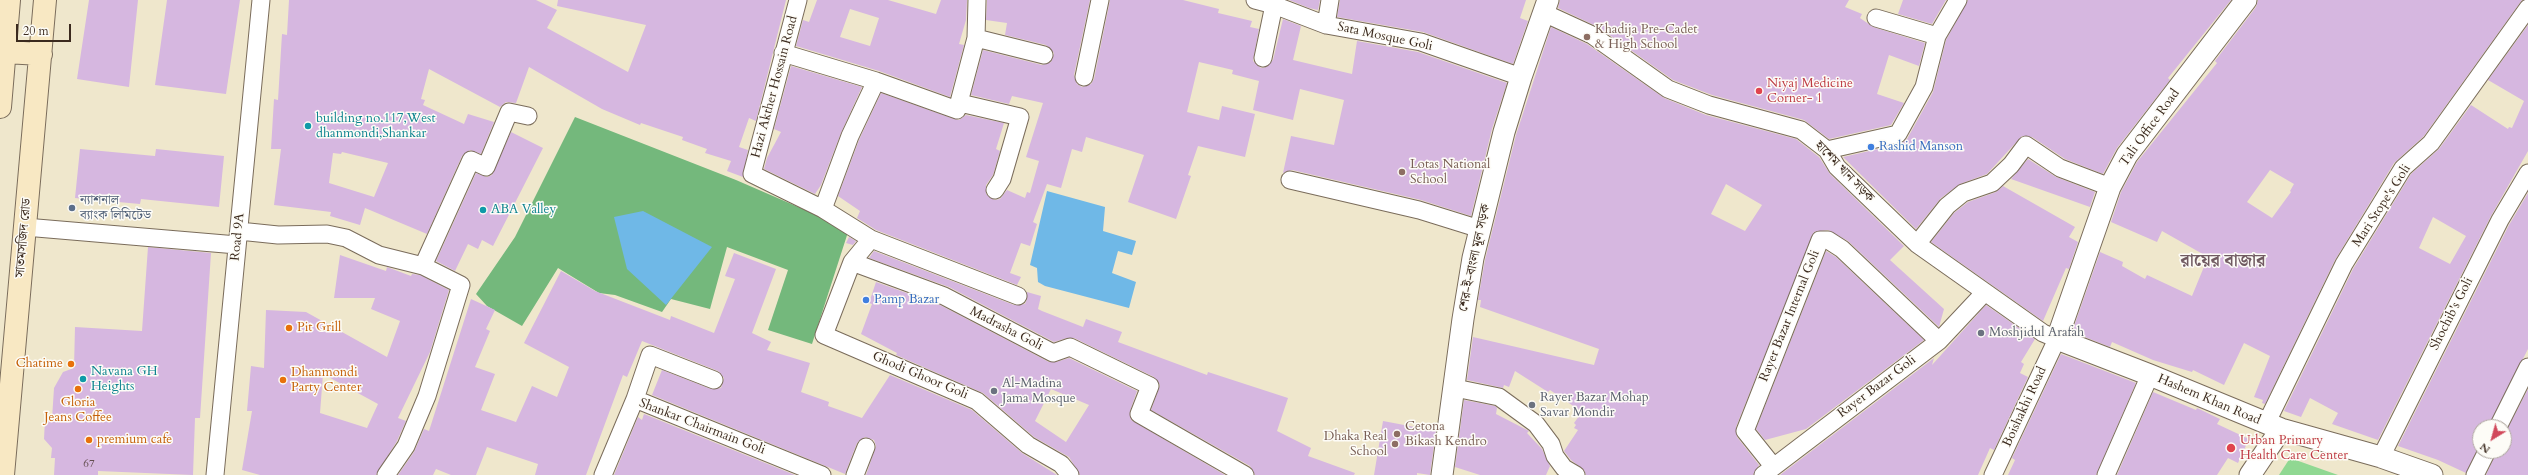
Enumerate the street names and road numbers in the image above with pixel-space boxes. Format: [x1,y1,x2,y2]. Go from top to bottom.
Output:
street label: Hazi Akther Hossain Road [749,14,801,160]
street label: Sata Mosque Goli [1336,19,1434,55]
street label: Tali Office Road [2117,86,2183,170]
street label: হাশেম খান সড়ক [1811,138,1877,206]
street label: Mari Stope's Goli [2350,162,2414,250]
street label: সাতমসজিদ রোড [13,198,35,278]
street label: শের-ই-বাংলা মূল সড়ক [1456,203,1494,313]
street label: Road 9A [228,212,248,262]
street label: Rayer Bazar Internal Goli [1756,248,1824,384]
street label: Shochib's Goli [2427,275,2477,353]
street label: Madrasha Goli [967,304,1045,354]
street label: Ghodi Ghoor Goli [870,349,970,403]
street label: Rayer Bazar Goli [1835,352,1919,422]
street label: Boishakhi Road [2000,365,2050,449]
street label: Hashem Khan Road [2155,371,2263,429]
street label: Shankar Chairmain Goli [637,396,767,458]

